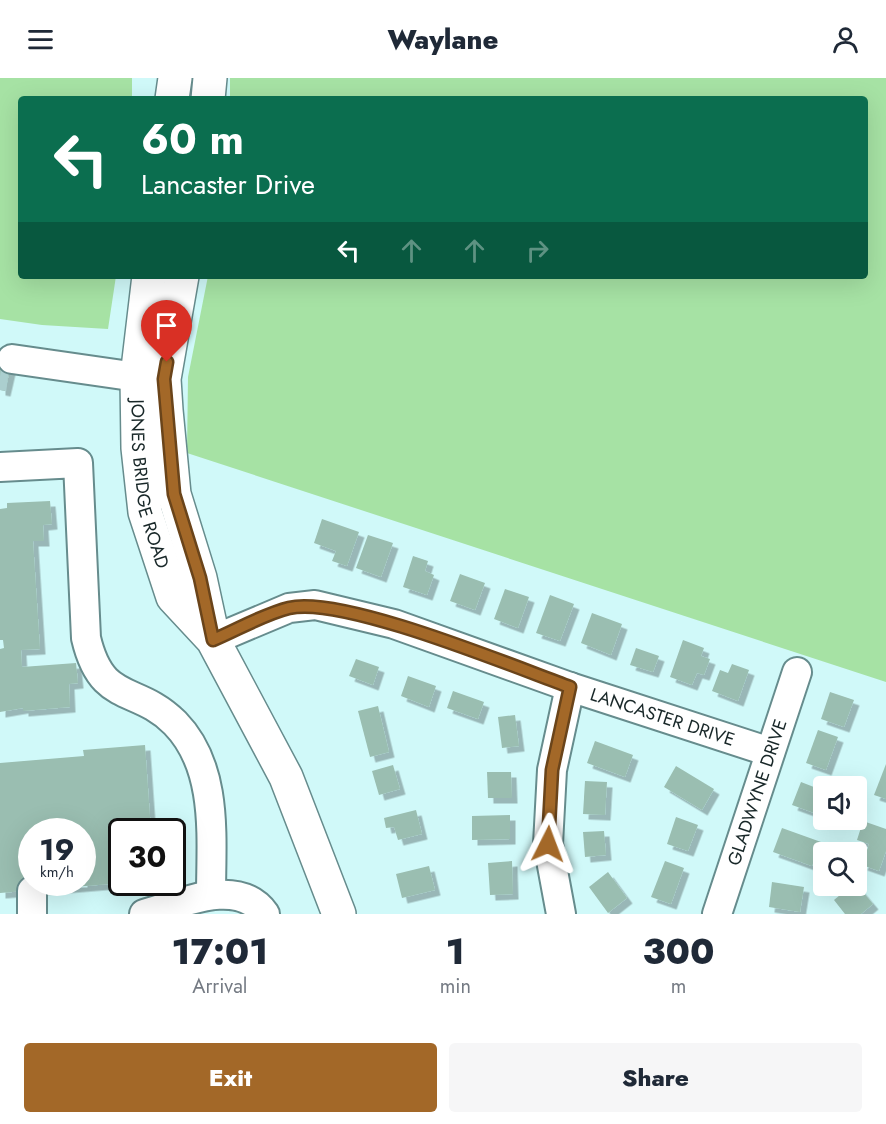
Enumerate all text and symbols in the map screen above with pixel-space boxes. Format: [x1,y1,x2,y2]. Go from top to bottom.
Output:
text: Waylane [388,20,498,59]
icon: menu [24,23,57,56]
icon: person [829,23,862,56]
text: 60 m [141,109,244,170]
icon: left [42,120,120,198]
text: Lancaster Drive [141,165,315,204]
icon: left [332,234,365,267]
icon: ahead [395,234,428,267]
icon: ahead [458,234,491,267]
icon: right [521,234,554,267]
pin [141,300,192,362]
icon: arrive [150,309,183,342]
street label: JONES BRIDGE ROAD [124,397,176,572]
street label: LANCASTER DRIVE [587,681,738,753]
street label: GLADWYNE DRIVE [721,716,793,869]
map controls [813,776,867,896]
button: sound [813,776,867,830]
position arrow [516,812,580,876]
speed limit sign: 30 [108,818,186,896]
text: 19 [39,828,75,871]
button: search [813,842,867,896]
text: km/h [40,861,74,883]
text: 17:01 [171,925,268,977]
text: 1 [446,925,465,977]
text: 300 [642,925,715,977]
text: Arrival [192,972,247,1001]
text: min [440,972,471,1001]
text: m [671,972,686,1001]
button: Exit [24,1043,437,1112]
button: Share [449,1043,862,1112]

